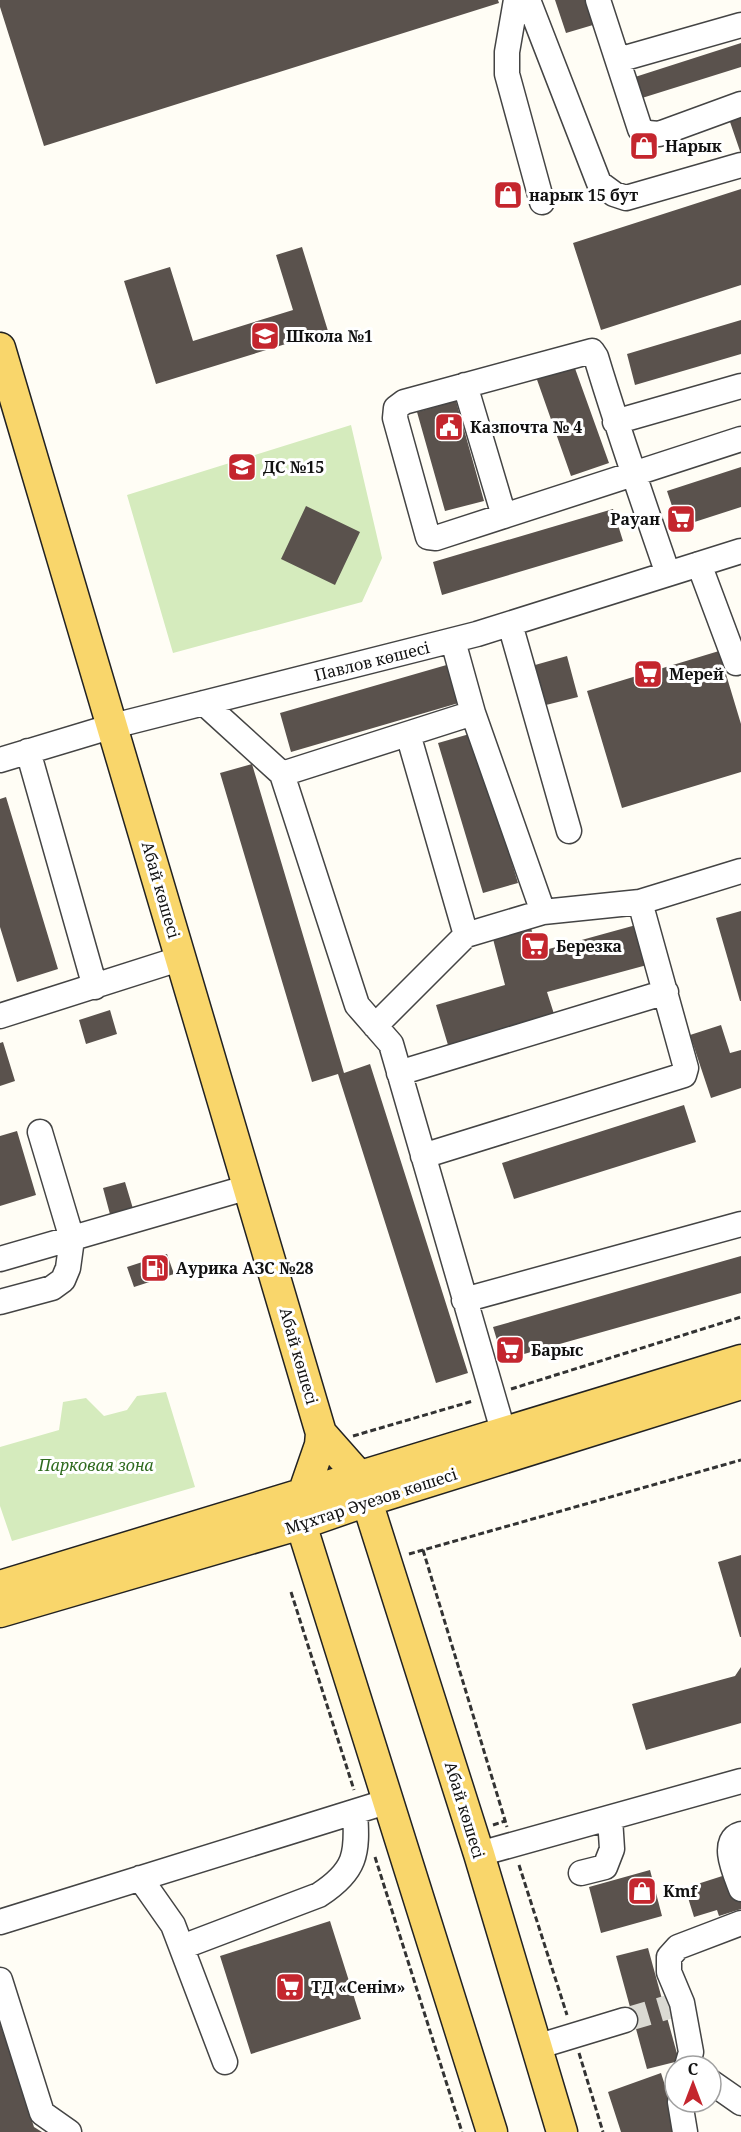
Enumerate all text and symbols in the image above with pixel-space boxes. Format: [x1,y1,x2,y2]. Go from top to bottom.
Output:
shop icon: Нарык [628,130,660,162]
place label: Нарык [665,135,722,157]
shop icon: нарык 15 бут [492,179,524,211]
place label: нарык 15 бут [529,184,638,206]
school or university icon: Школа №1 [249,320,281,352]
place label: Школа №1 [286,325,373,347]
public building icon: Казпочта № 4 [433,411,465,443]
place label: Казпочта № 4 [470,416,582,438]
school or university icon: ДС №15 [226,451,258,483]
place label: ДС №15 [263,456,324,478]
supermarket icon: Рауан [665,503,697,535]
place label: Рауан [610,508,660,530]
street label: Павлов көшесі [312,636,433,686]
supermarket icon: Мерей [632,658,664,690]
place label: Мерей [669,663,724,685]
street label: Абай көшесі [137,839,186,942]
supermarket icon: Березка [519,930,551,962]
place label: Березка [556,935,622,957]
fuel station icon: Аурика АЗС №28 [139,1252,171,1284]
place label: Аурика АЗС №28 [176,1257,314,1279]
street label: Абай көшесі [275,1305,324,1408]
supermarket icon: Барыс [494,1334,526,1366]
place label: Барыс [531,1339,583,1361]
park label: Парковая зона [37,1454,154,1476]
street label: Мұхтар Әуезов көшесі [282,1463,460,1539]
street label: Абай көшесі [440,1759,490,1862]
shop icon: Kmf [626,1875,658,1907]
place label: Kmf [663,1880,699,1902]
supermarket icon: ТД «Сенім» [274,1971,306,2003]
place label: ТД «Сенім» [311,1976,405,1998]
north arrow [663,2054,723,2114]
text: С [688,2058,698,2080]

